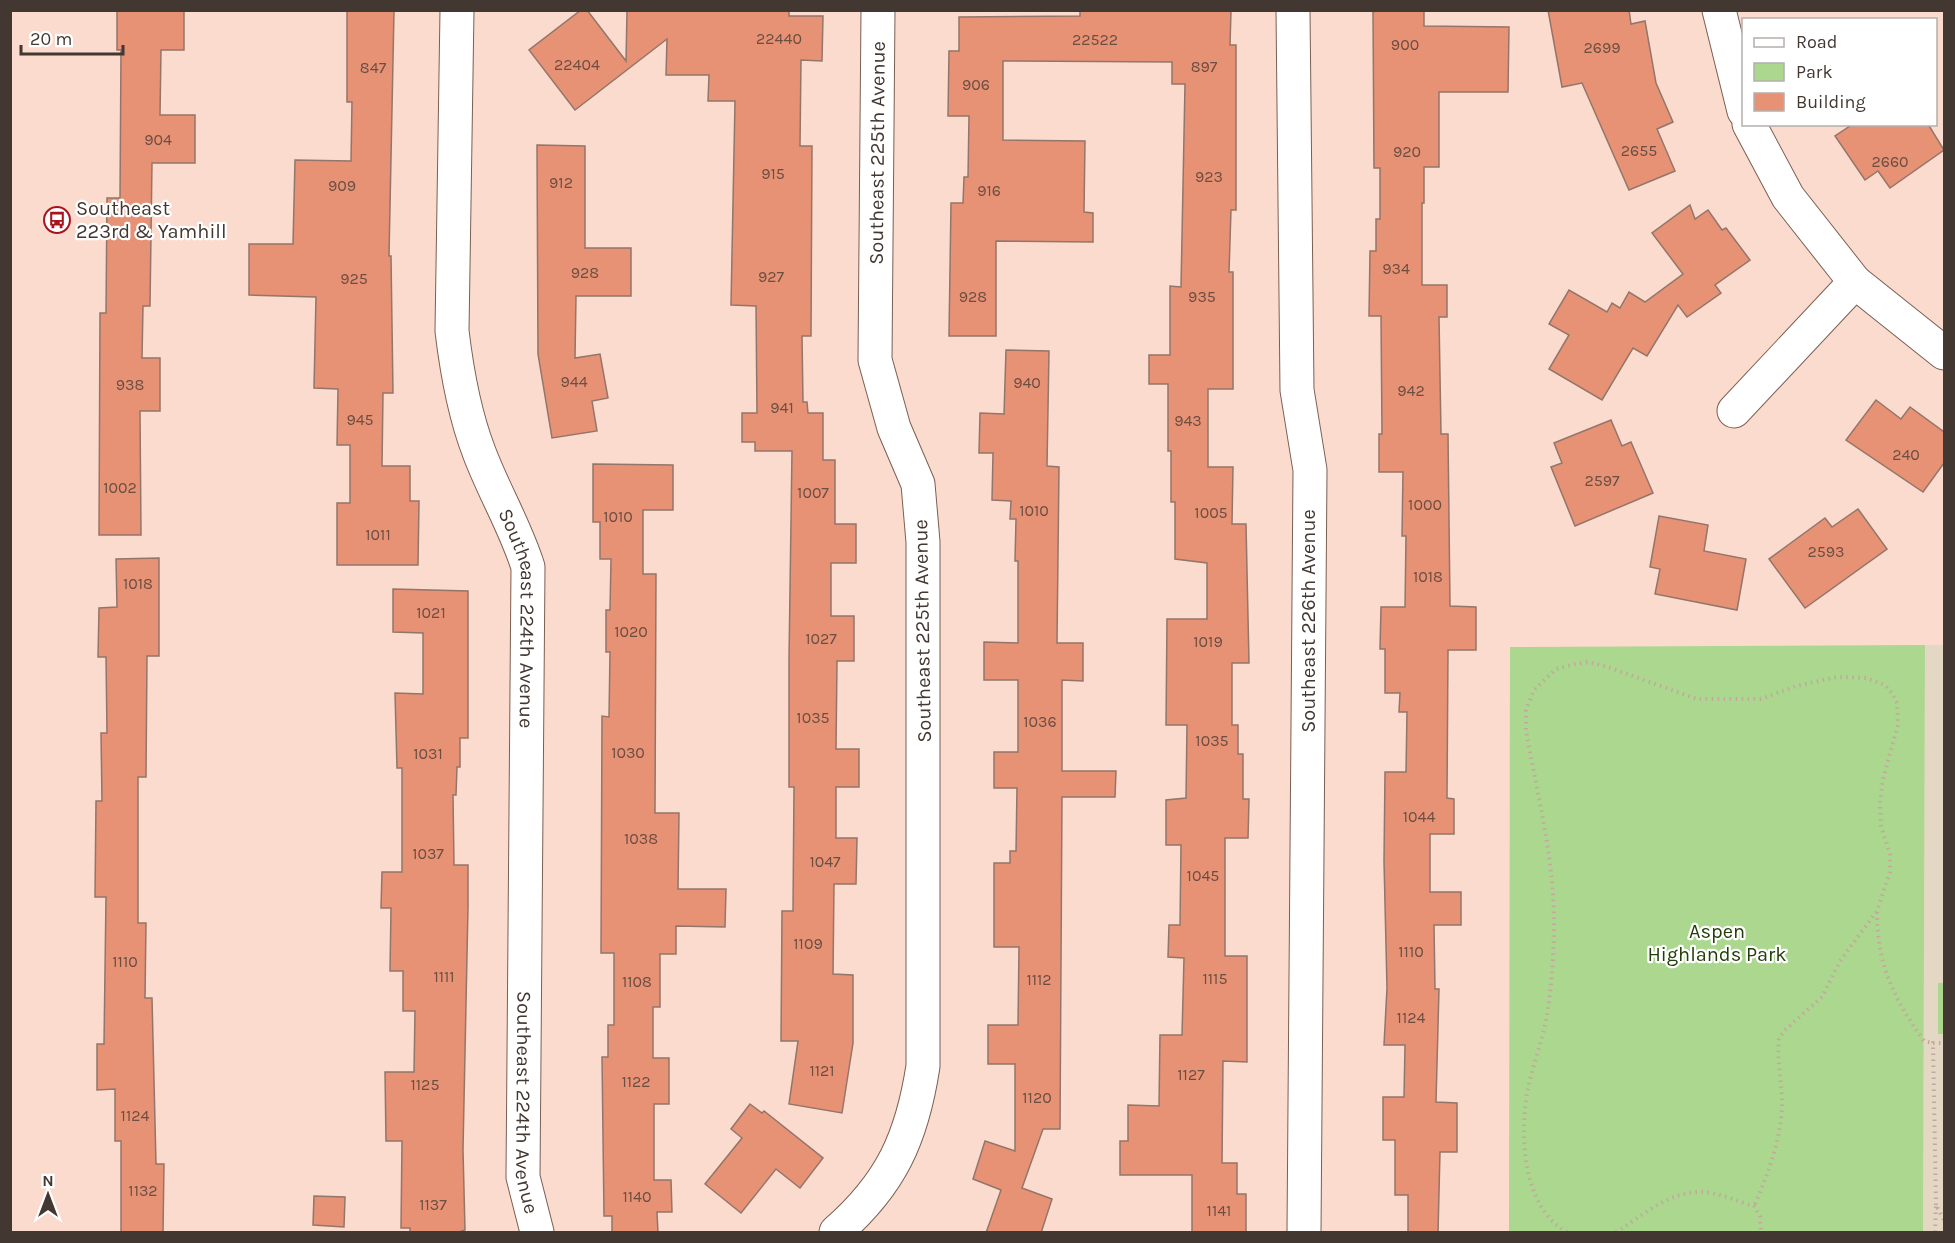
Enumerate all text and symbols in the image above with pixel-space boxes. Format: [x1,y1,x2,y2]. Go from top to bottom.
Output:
scale bar [21,18,123,56]
legend [1742,18,1937,126]
text: 20 m [30,28,72,50]
house number: 22440 [756,29,802,48]
house number: 22522 [1072,30,1118,49]
text: Road [1796,31,1837,53]
house number: 900 [1391,35,1419,54]
house number: 2699 [1584,38,1621,57]
street label: Southeast 225th Avenue [865,41,890,265]
house number: 22404 [554,55,600,74]
house number: 897 [1191,57,1218,76]
house number: 847 [360,58,387,77]
text: Park [1796,61,1833,83]
house number: 906 [962,75,990,94]
text: Building [1796,91,1866,113]
house number: 904 [144,130,172,149]
house number: 2655 [1621,141,1657,160]
house number: 920 [1393,142,1421,161]
house number: 2660 [1871,152,1909,171]
house number: 915 [761,164,785,183]
house number: 923 [1195,167,1223,186]
house number: 912 [549,173,573,192]
house number: 909 [328,176,356,195]
house number: 916 [977,181,1001,200]
place label: Southeast 223rd & Yamhill [76,197,227,243]
bus stop icon: Southeast 223rd & Yamhill [42,205,72,235]
house number: 934 [1382,259,1410,278]
house number: 928 [571,263,599,282]
house number: 927 [758,267,785,286]
house number: 925 [340,269,368,288]
house number: 928 [959,287,987,306]
house number: 935 [1188,287,1216,306]
house number: 944 [560,372,588,391]
house number: 940 [1013,373,1041,392]
house number: 938 [116,375,144,394]
house number: 942 [1397,381,1425,400]
house number: 941 [770,398,794,417]
house number: 945 [346,410,374,429]
house number: 943 [1174,411,1202,430]
house number: 240 [1892,445,1920,464]
house number: 2597 [1584,471,1620,490]
house number: 1002 [103,478,137,497]
house number: 1007 [797,483,829,502]
house number: 1000 [1408,495,1442,514]
house number: 1010 [1019,501,1049,520]
house number: 1005 [1194,503,1228,522]
street label: Southeast 224th Avenue [494,505,539,728]
house number: 1010 [603,507,633,526]
street label: Southeast 226th Avenue [1297,509,1320,733]
street label: Southeast 225th Avenue [909,519,936,743]
house number: 1011 [365,525,391,544]
house number: 2593 [1807,542,1845,561]
house number: 1018 [1413,567,1443,586]
house number: 1018 [123,574,153,593]
house number: 1021 [416,603,446,622]
house number: 1020 [614,622,648,641]
house number: 1027 [805,629,837,648]
house number: 1019 [1193,632,1223,651]
house number: 1035 [796,708,830,727]
house number: 1036 [1023,712,1057,731]
house number: 1035 [1195,731,1229,750]
house number: 1030 [611,743,645,762]
house number: 1031 [413,744,443,763]
house number: 1044 [1403,807,1435,826]
house number: 1038 [624,829,658,848]
house number: 1037 [412,844,444,863]
house number: 1047 [809,852,841,871]
house number: 1045 [1187,866,1219,885]
park label: Aspen Highlands Park [1647,920,1787,966]
house number: 1109 [793,934,823,953]
house number: 1110 [1398,942,1424,961]
house number: 1110 [112,952,138,971]
house number: 1111 [433,967,455,986]
house number: 1115 [1203,969,1227,988]
house number: 1112 [1026,970,1052,989]
house number: 1108 [622,972,652,991]
street label: Southeast 224th Avenue [511,991,543,1216]
house number: 1124 [1397,1008,1425,1027]
house number: 1121 [809,1061,835,1080]
house number: 1127 [1177,1065,1205,1084]
house number: 1122 [621,1072,651,1091]
house number: 1125 [411,1075,439,1094]
house number: 1120 [1022,1088,1052,1107]
house number: 1124 [121,1106,149,1125]
north arrow [18,1165,78,1225]
text: N [42,1171,54,1190]
house number: 1132 [128,1181,158,1200]
house number: 1140 [622,1187,652,1206]
house number: 1137 [419,1195,447,1214]
house number: 1141 [1207,1201,1231,1220]

